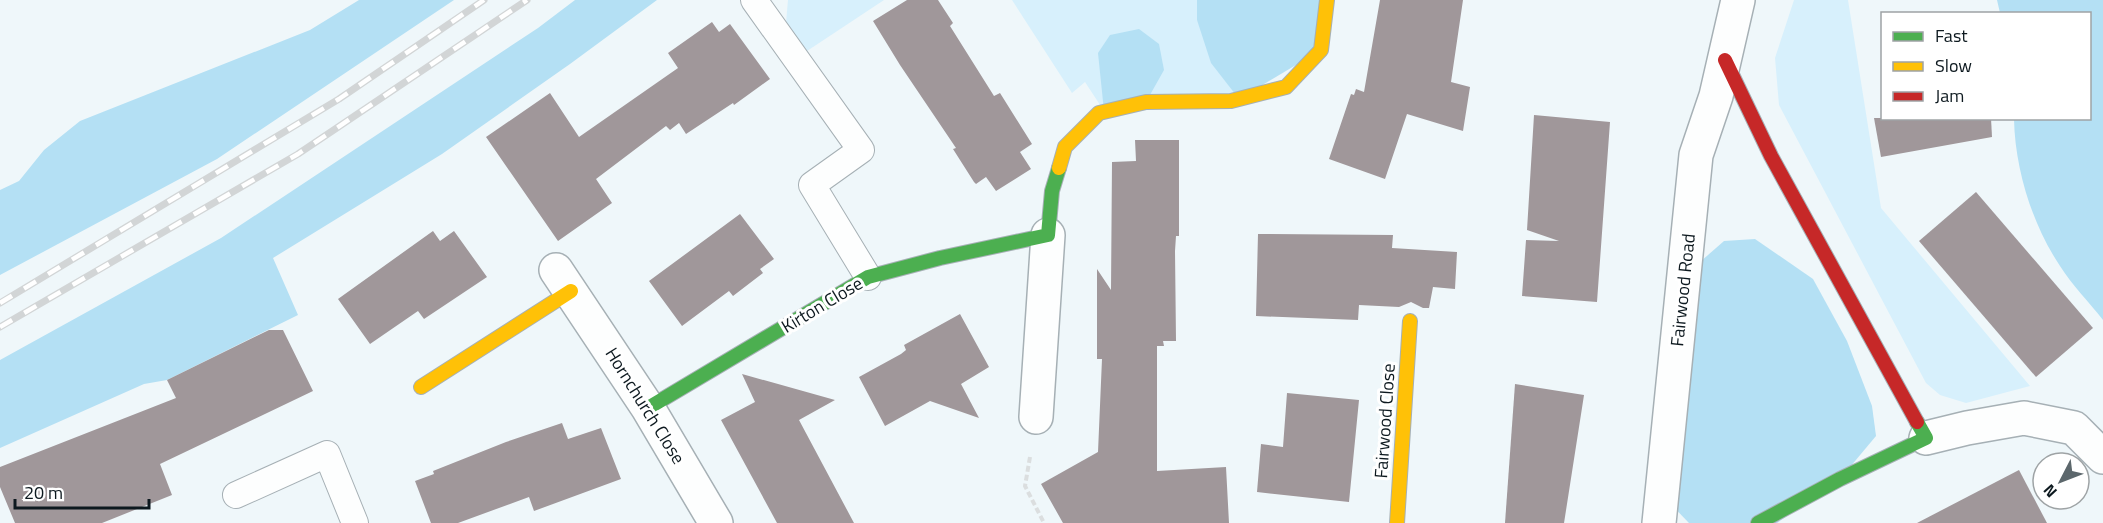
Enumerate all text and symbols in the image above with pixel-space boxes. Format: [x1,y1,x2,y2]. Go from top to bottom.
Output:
legend [1881,12,2091,120]
text: Fast [1935,22,1968,49]
text: Slow [1935,52,1972,79]
text: Jam [1935,82,1964,109]
street label: Fairwood Road [1663,232,1702,348]
street label: Kirton Close [776,270,868,340]
street label: Hornchurch Close [599,342,692,469]
street label: Fairwood Close [1367,363,1402,479]
north arrow [2031,451,2091,511]
scale bar [15,472,148,510]
text: 20 m [24,479,63,506]
text: N [2037,479,2062,503]

